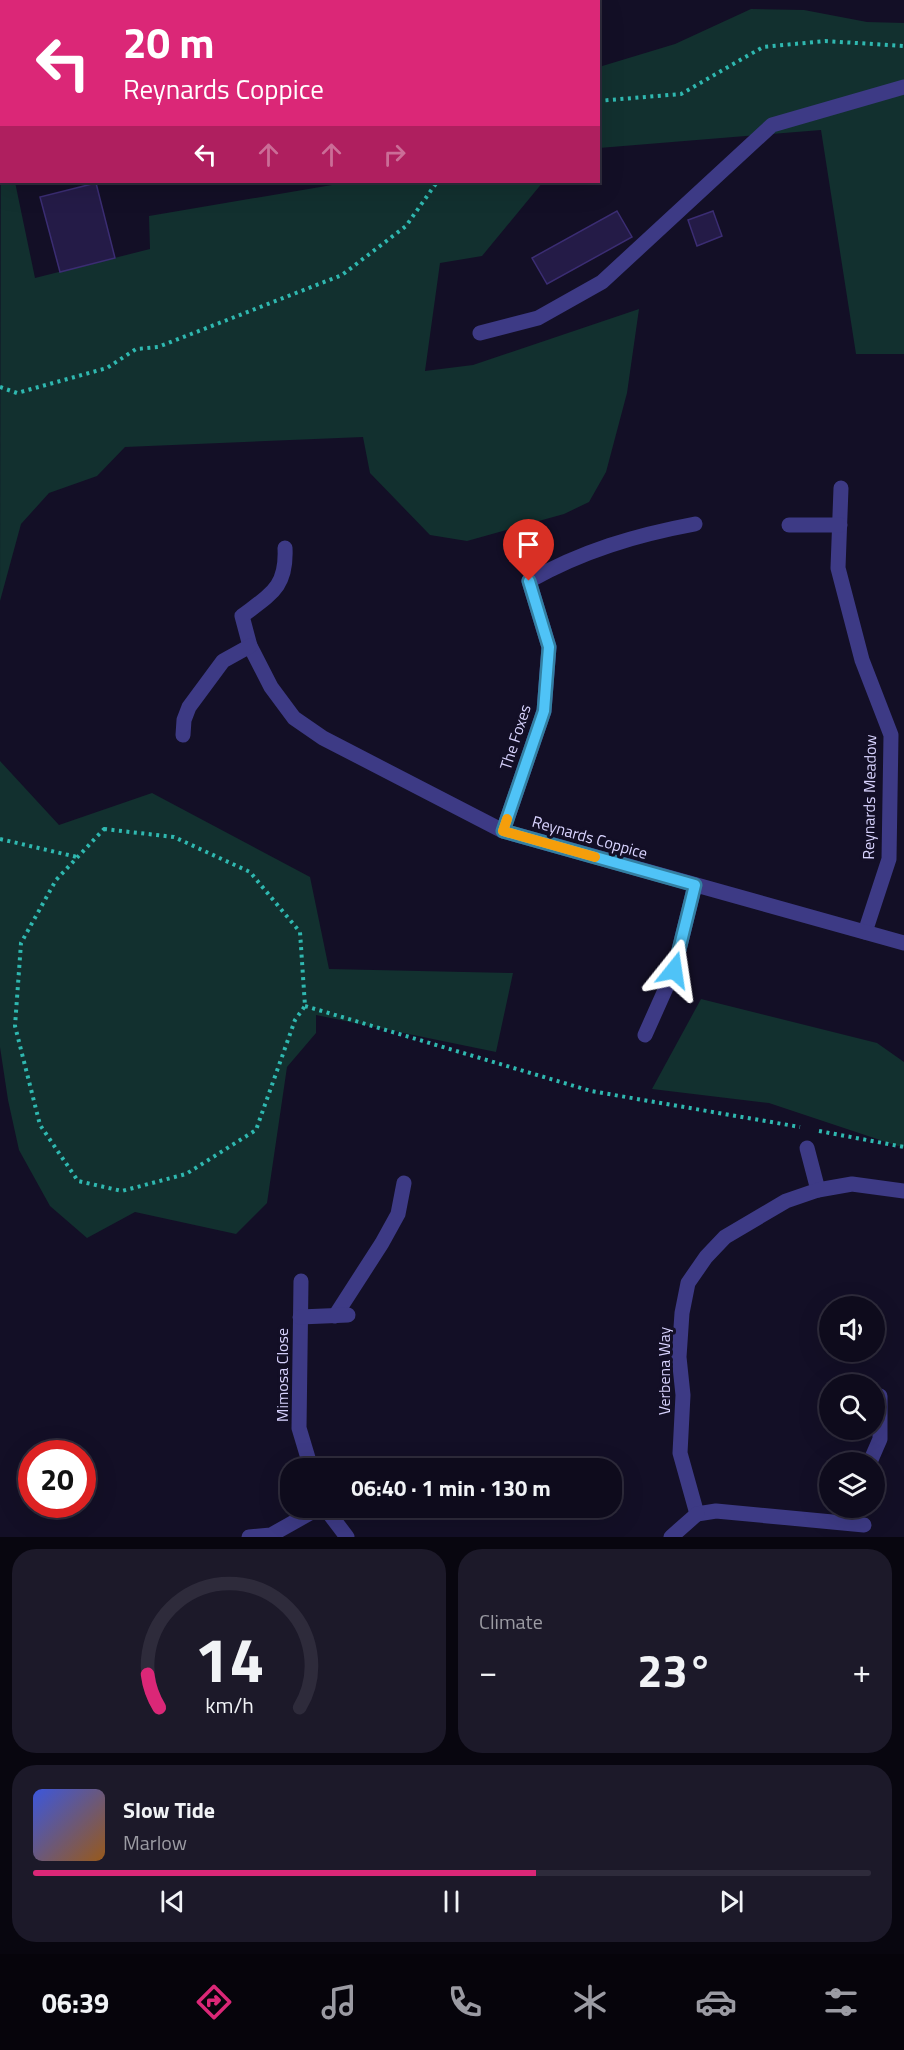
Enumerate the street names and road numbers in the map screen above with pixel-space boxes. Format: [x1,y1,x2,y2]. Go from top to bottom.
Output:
street label: The Foxes [493,701,537,773]
street label: Reynards Meadow [856,734,882,860]
street label: Reynards Coppice [529,809,651,865]
street label: Verbena Way [652,1326,676,1415]
street label: Mimosa Close [270,1328,294,1422]

